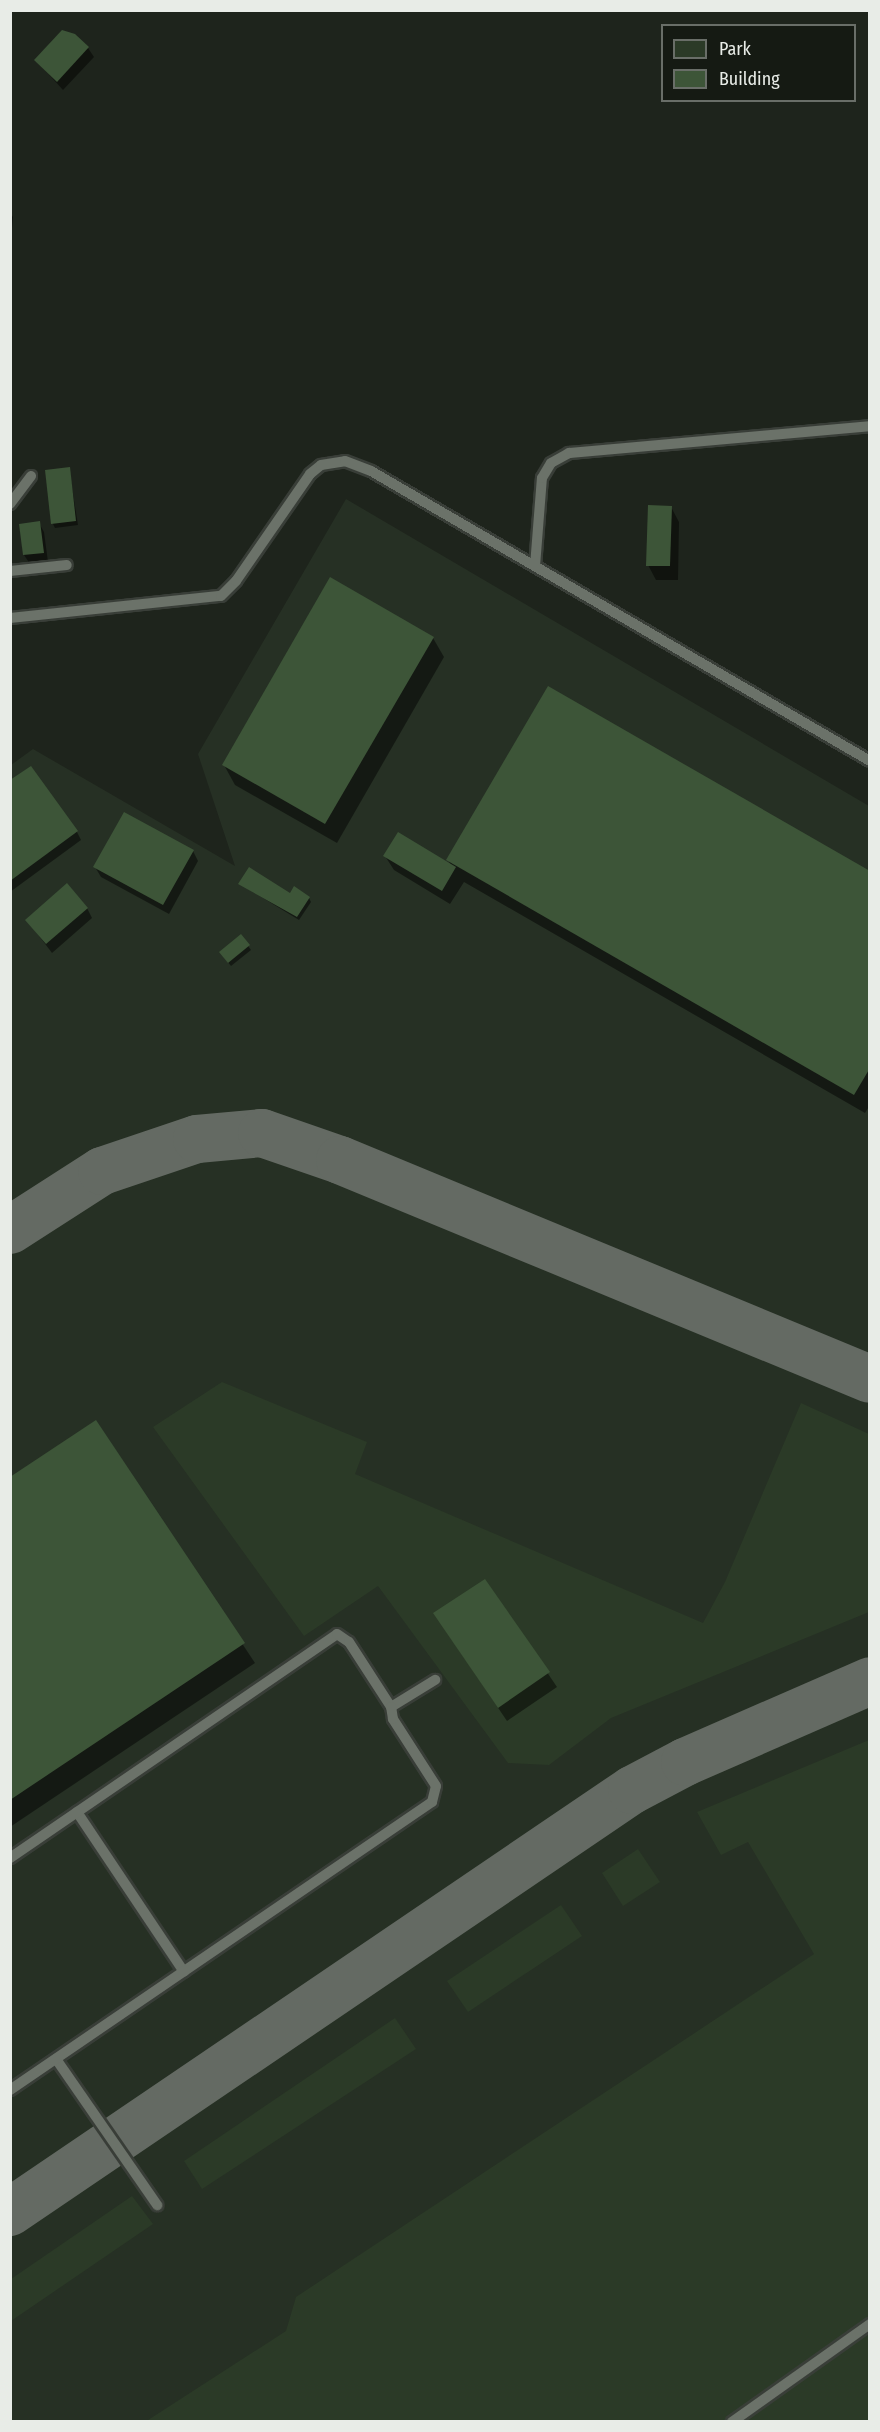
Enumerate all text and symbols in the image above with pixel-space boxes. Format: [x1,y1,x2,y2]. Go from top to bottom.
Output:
legend [661,24,856,102]
text: Park [719,38,751,60]
text: Building [719,68,780,90]

